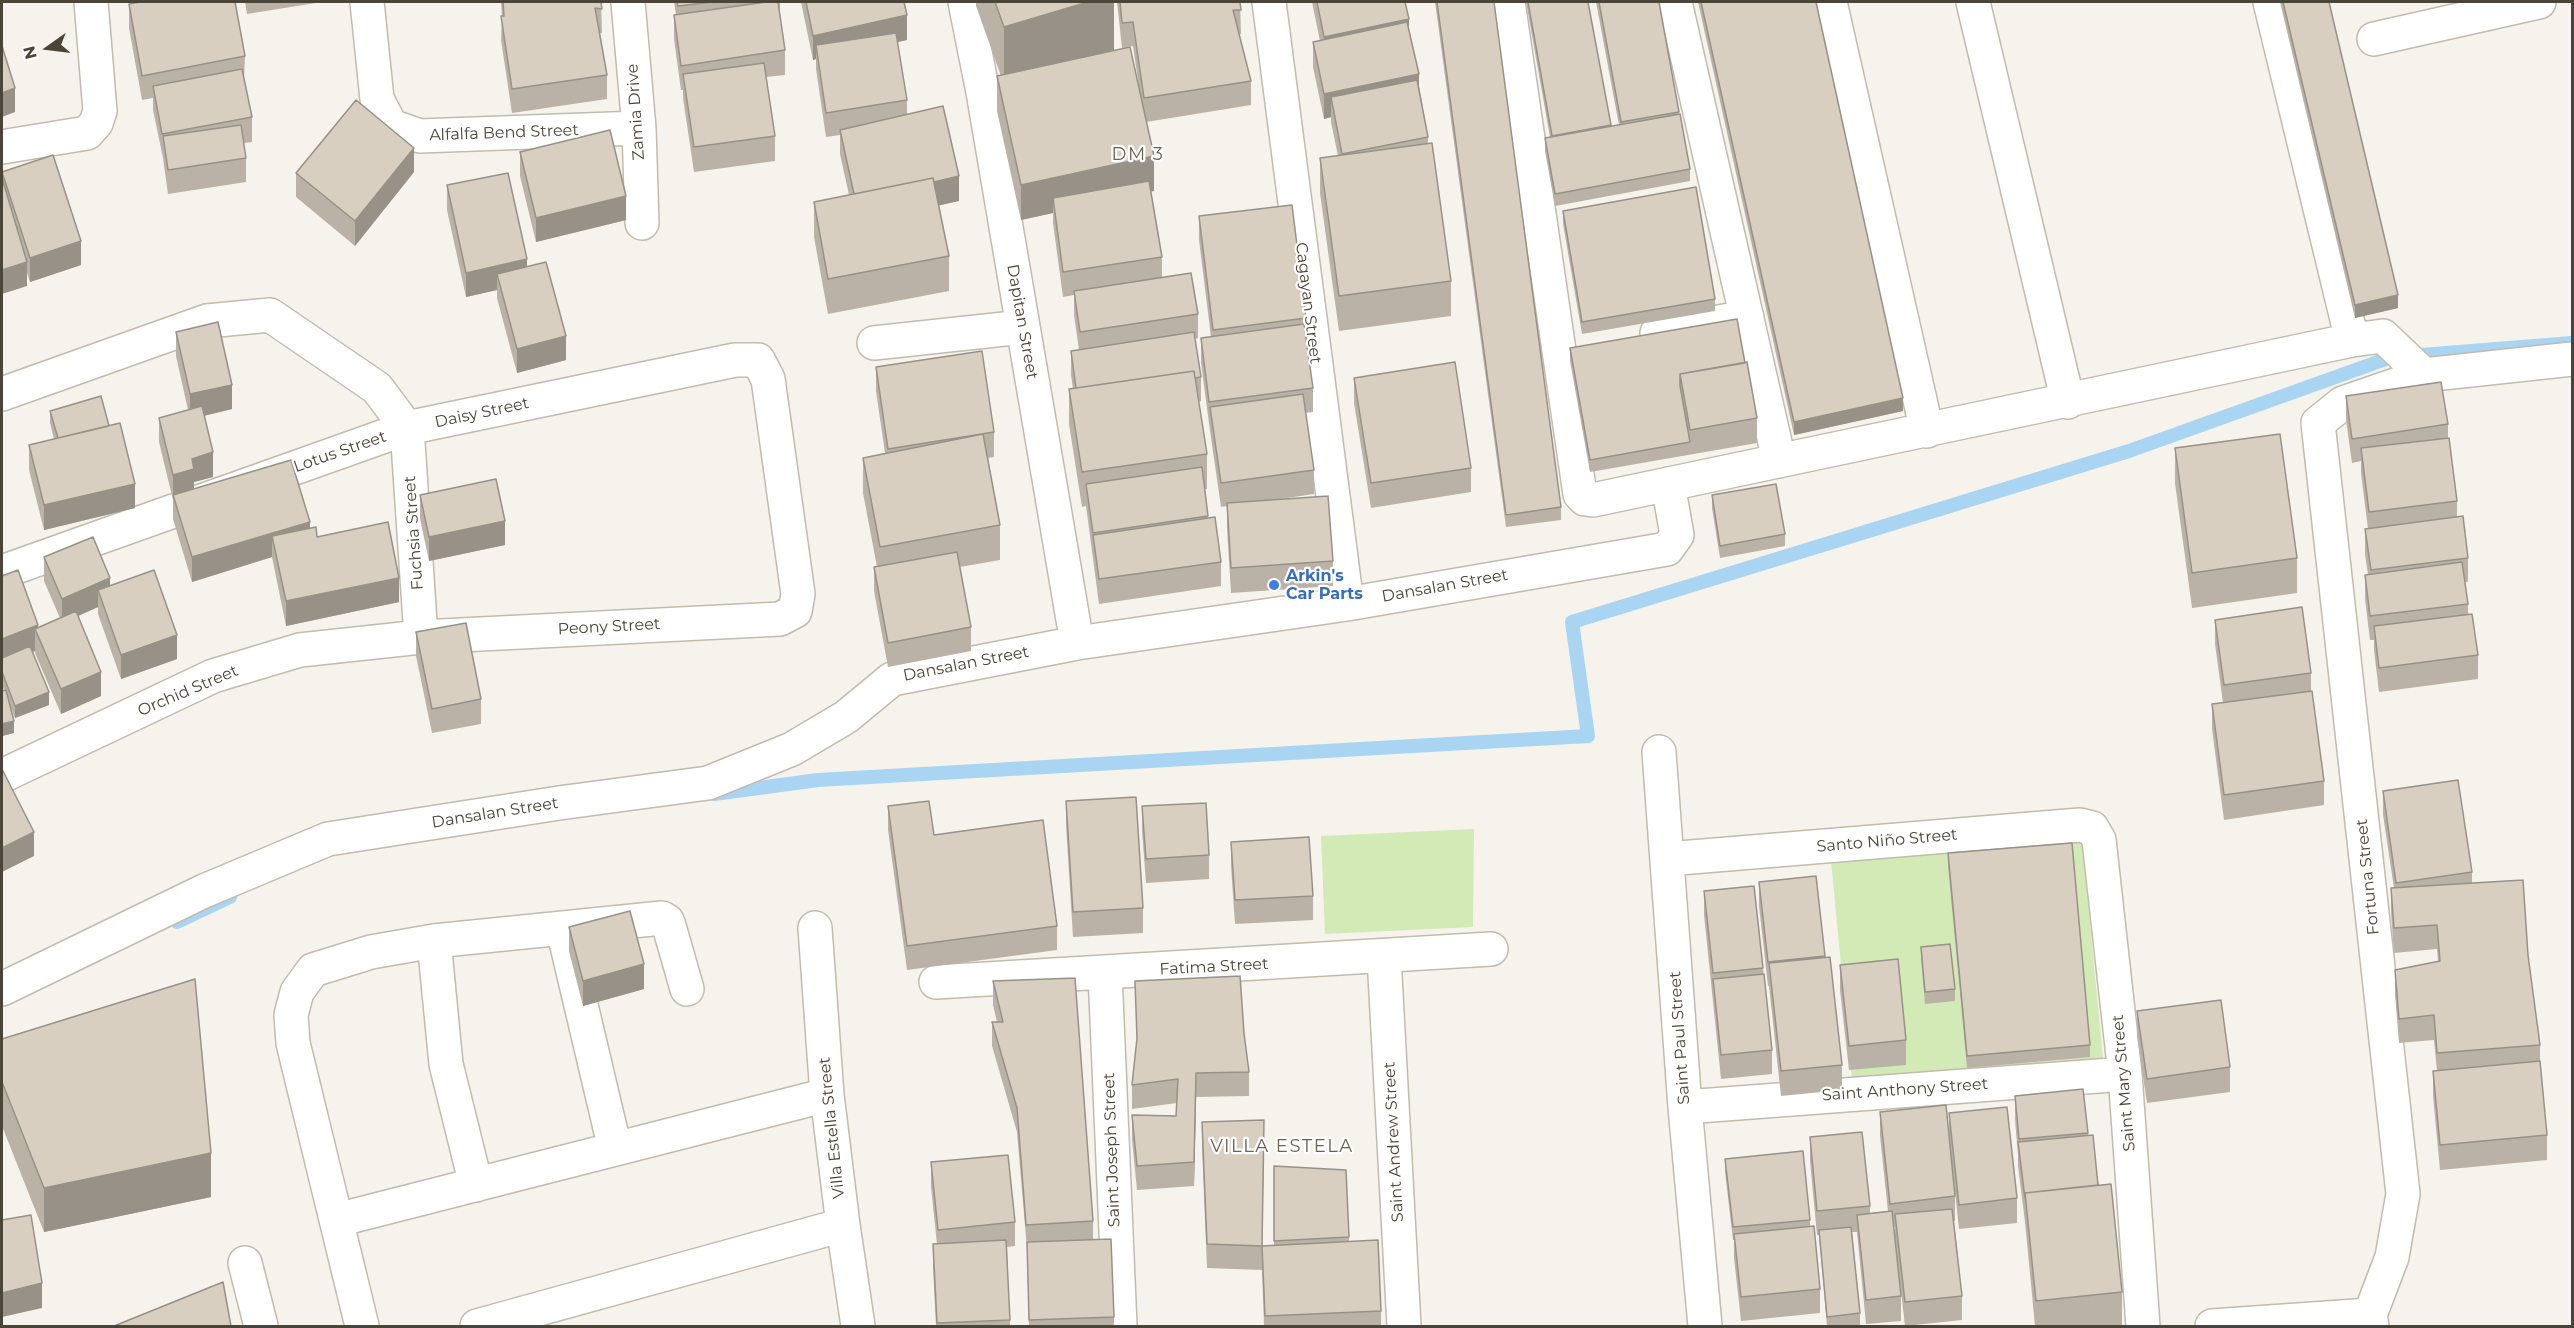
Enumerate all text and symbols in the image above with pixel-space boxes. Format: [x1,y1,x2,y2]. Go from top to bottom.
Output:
north arrow [18,18,78,78]
text: N [19,44,41,61]
street label: Zamia Drive [623,63,649,161]
street label: Alfalfa Bend Street [429,121,579,145]
district label: DM 3 [1112,144,1164,166]
street label: Cagayan Street [1291,241,1325,365]
street label: Dapitan Street [1002,263,1042,381]
street label: Daisy Street [433,394,531,432]
street label: Lotus Street [291,427,389,477]
street label: Fuchsia Street [400,475,428,591]
street label: Dansalan Street [1380,565,1510,607]
place label: Arkin's Car Parts [1286,566,1363,604]
marker: Arkin's Car Parts [1267,578,1281,592]
street label: Peony Street [557,615,661,639]
street label: Dansalan Street [901,642,1031,686]
street label: Orchid Street [135,661,241,721]
street label: Dansalan Street [430,794,560,832]
street label: Fortuna Street [2352,818,2384,936]
street label: Santo Niño Street [1816,825,1958,857]
street label: Fatima Street [1159,955,1269,979]
street label: Saint Paul Street [1666,971,1694,1105]
street label: Saint Mary Street [2108,1014,2140,1152]
street label: Villa Estella Street [815,1056,849,1200]
street label: Saint Andrew Street [1380,1061,1408,1223]
street label: Saint Joseph Street [1100,1072,1124,1228]
street label: Saint Anthony Street [1821,1075,1989,1105]
district label: VILLA ESTELA [1210,1136,1354,1158]

